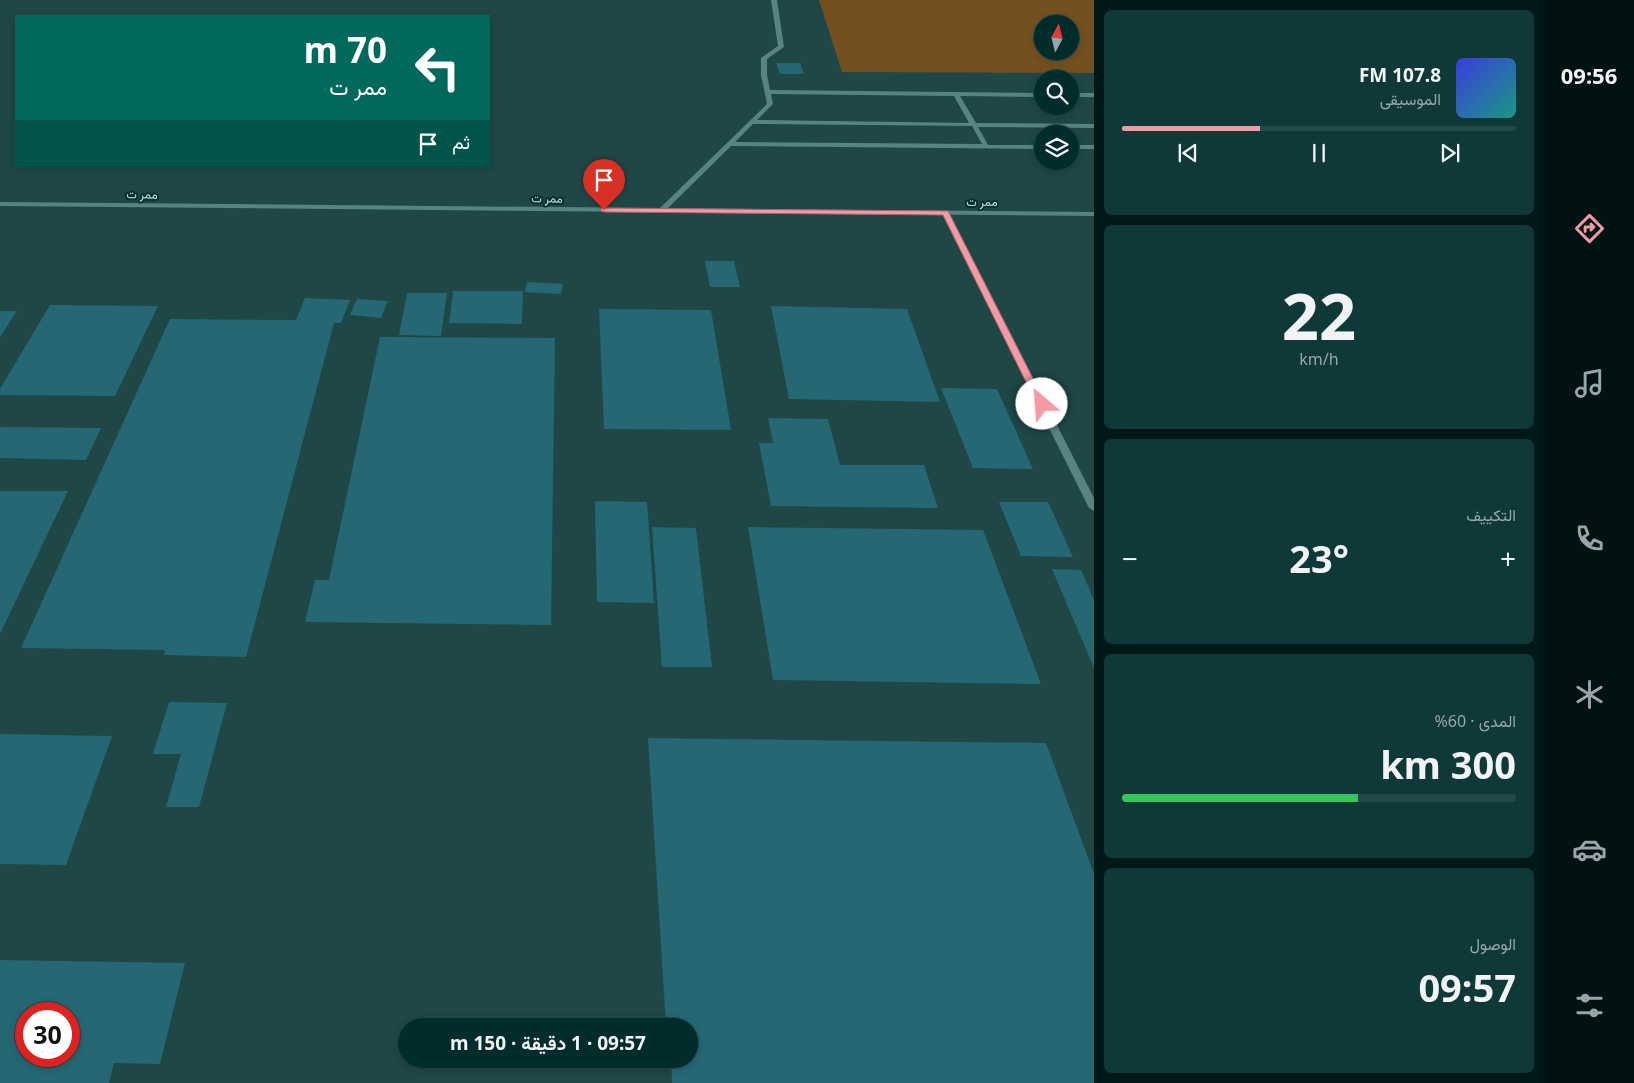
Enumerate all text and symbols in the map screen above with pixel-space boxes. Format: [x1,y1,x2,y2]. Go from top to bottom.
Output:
north arrow [1034,15,1079,60]
map controls [1034,15,1079,170]
text: 70 m [304,26,387,73]
icon: left [405,35,470,100]
text: 09:56 [1561,60,1617,90]
text: 107.8 FM [1359,62,1441,88]
button: search [1034,70,1079,115]
text: ممر ت [329,71,387,101]
text: الموسيقى [1380,88,1441,110]
button: layers [1034,125,1079,170]
text: ثم [452,129,470,155]
icon: arrive [414,130,442,158]
icon: previous [1174,139,1202,167]
icon: pause [1305,139,1333,167]
icon: next [1436,139,1464,167]
pin [583,159,625,210]
icon: arrive [590,166,618,194]
street label: ممر ت [126,185,158,203]
street label: ممر ت [531,189,563,207]
street label: ممر ت [966,193,998,210]
icon: directions [1572,211,1607,246]
text: 22 [1282,271,1356,359]
text: km/h [1299,348,1339,370]
icon: music [1572,366,1607,401]
position arrow [1015,377,1067,429]
text: التكييف [1466,504,1516,526]
icon: phone [1572,521,1607,556]
text: 23° [1289,532,1349,584]
text: − [1122,539,1138,577]
text: + [1500,539,1516,577]
icon: climate [1572,677,1607,712]
text: المدى · 60% [1434,710,1516,732]
text: 300 km [1380,738,1516,790]
icon: car [1572,832,1607,867]
text: الوصول [1470,933,1516,955]
text: 09:57 [1418,961,1516,1013]
icon: filters [1572,988,1607,1023]
speed limit sign: 30 [15,1002,80,1067]
text: 09:57 · 1 دقيقة · 150 m [450,1030,646,1056]

